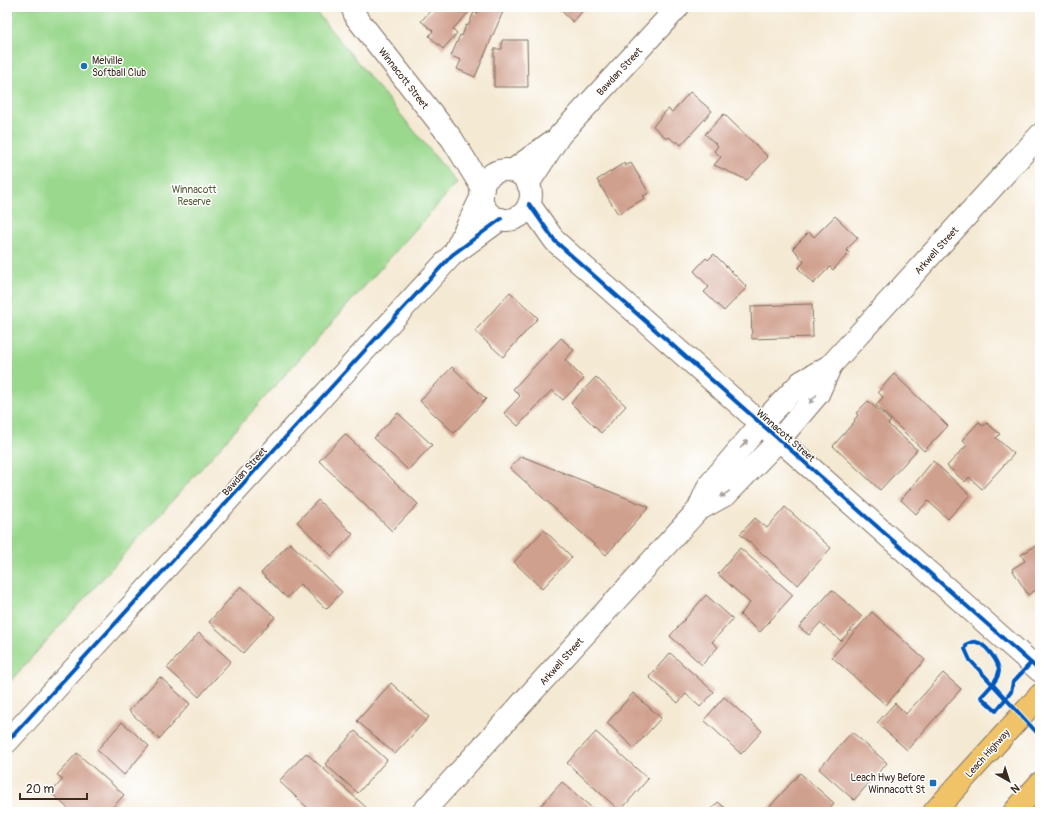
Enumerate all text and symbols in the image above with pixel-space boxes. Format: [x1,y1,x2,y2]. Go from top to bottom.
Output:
street label: Bawdan Street [594,44,646,98]
street label: Winnacott Street [376,46,431,112]
place label: Melville Softball Club [92,55,146,79]
marker: Melville Softball Club [79,61,89,71]
park label: Winnacott Reserve [172,184,217,208]
street label: Arkwell Street [912,224,962,277]
one-way arrow [809,394,818,405]
street label: Winnacott Street [753,407,818,465]
one-way arrow [739,438,748,449]
street label: Bawdan Street [220,444,270,498]
one-way arrow [720,490,730,498]
street label: Arkwell Street [537,635,587,688]
street label: Leach Highway [963,727,1013,780]
north arrow [989,761,1029,801]
place label: Leach Hwy Before Winnacott St [851,772,926,796]
scale bar [20,775,87,801]
marker: Leach Hwy Before Winnacott St [928,778,938,788]
text: N [1008,781,1022,796]
text: 20 m [26,782,55,797]

